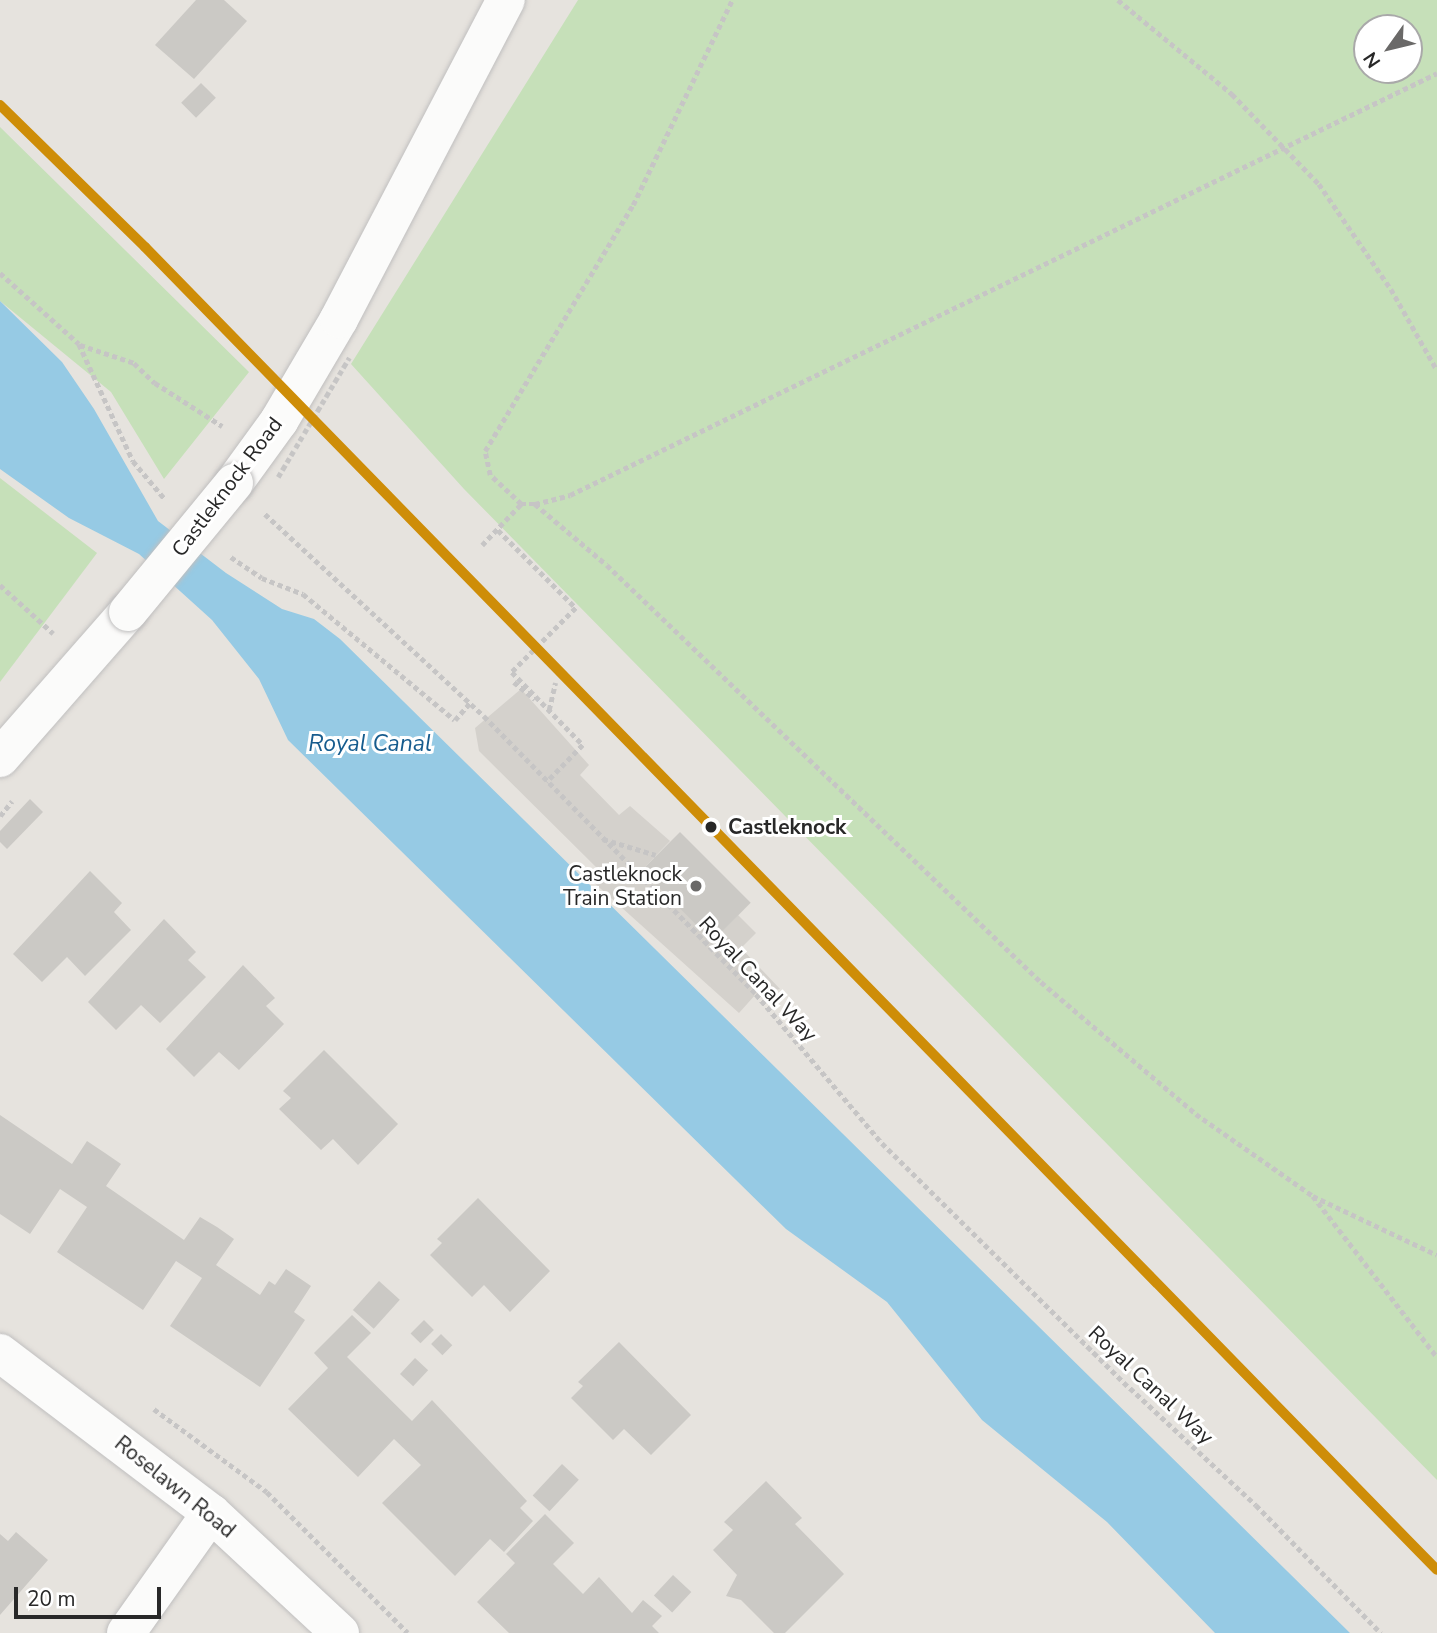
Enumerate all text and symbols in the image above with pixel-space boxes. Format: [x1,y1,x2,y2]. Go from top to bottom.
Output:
north arrow [1353,14,1423,84]
text: N [1357,46,1387,73]
street label: Castleknock Road [166,412,288,562]
water label: Royal Canal [308,730,432,758]
place label: Castleknock [728,814,846,840]
marker: Castleknock [700,816,722,838]
place label: Castleknock Train Station [563,861,682,911]
marker: Castleknock Train Station [688,878,704,894]
street label: Royal Canal Way [694,911,822,1047]
street label: Royal Canal Way [1083,1321,1219,1449]
street label: Roselawn Road [110,1431,240,1543]
scale bar [18,1574,164,1618]
text: 20 m [27,1585,76,1613]

